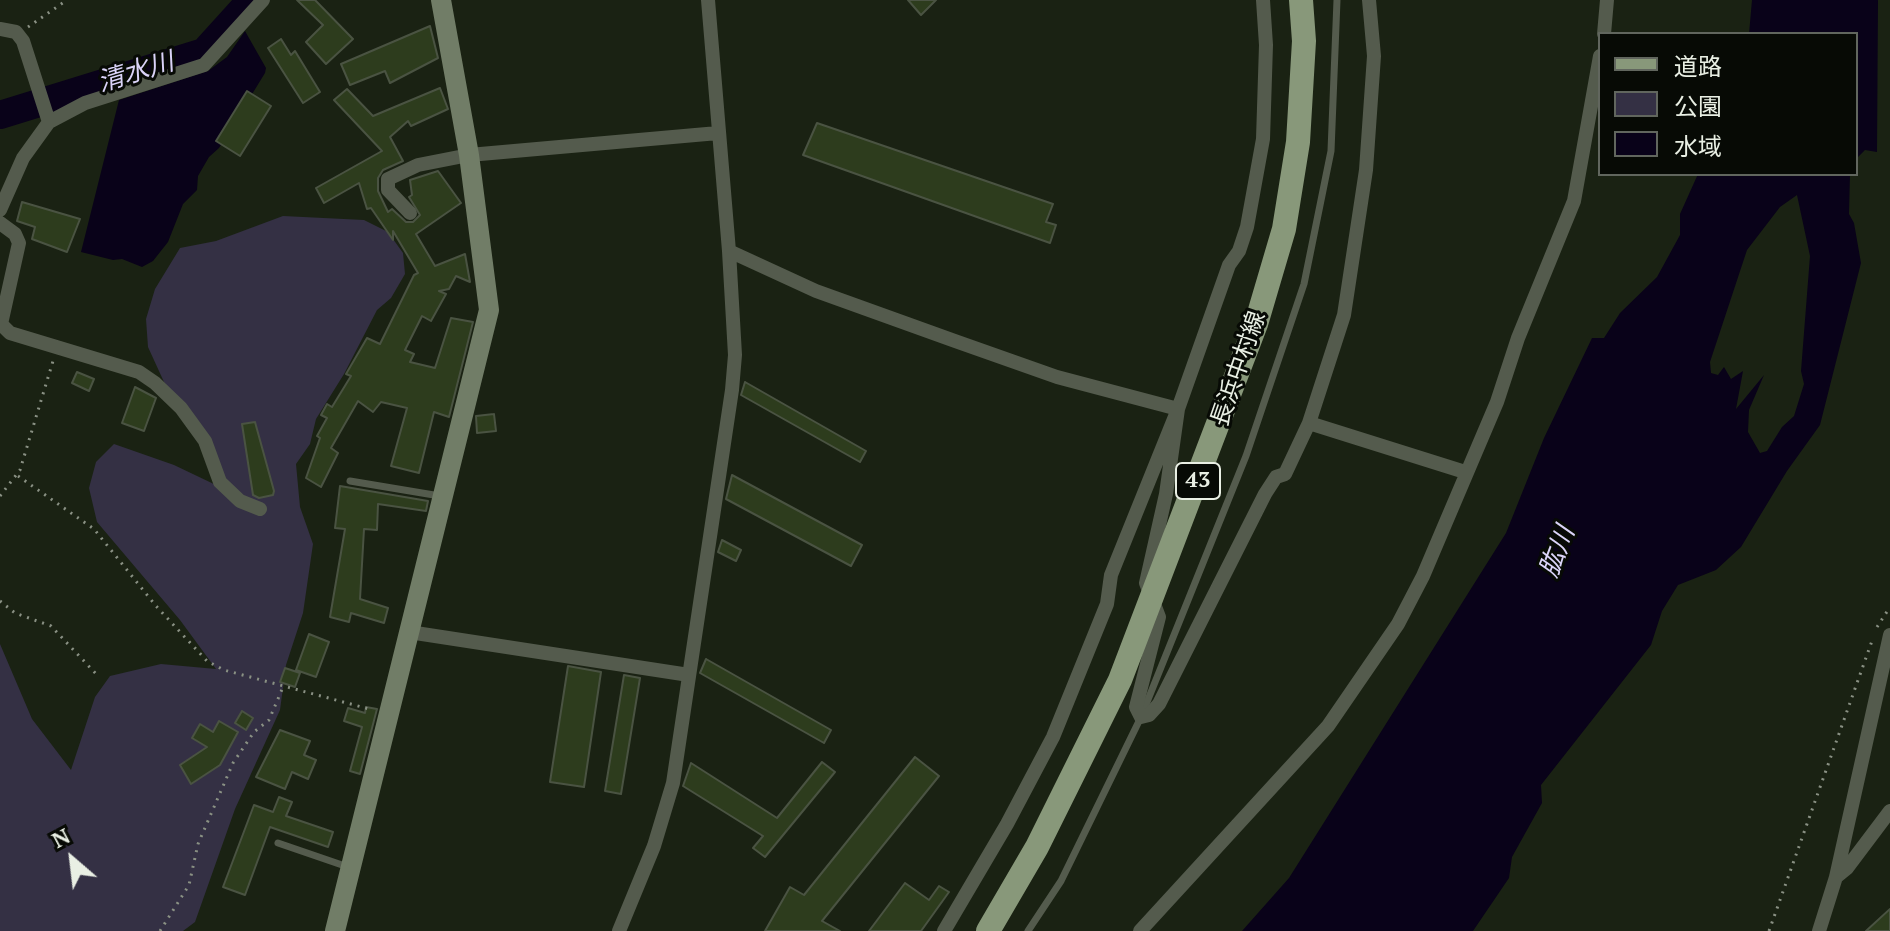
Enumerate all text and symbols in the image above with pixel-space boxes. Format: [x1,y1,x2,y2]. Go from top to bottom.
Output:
legend [1598,32,1858,176]
water label: 清水川 [94,47,178,99]
text: 道路 [1674,50,1722,82]
text: 公園 [1674,90,1722,122]
text: 水域 [1674,130,1722,162]
street label: 長浜中村線 [1206,308,1272,430]
road number: 43 [1176,463,1220,499]
water label: 肱川 [1534,522,1582,582]
north arrow [32,819,112,899]
text: N [46,821,75,854]

